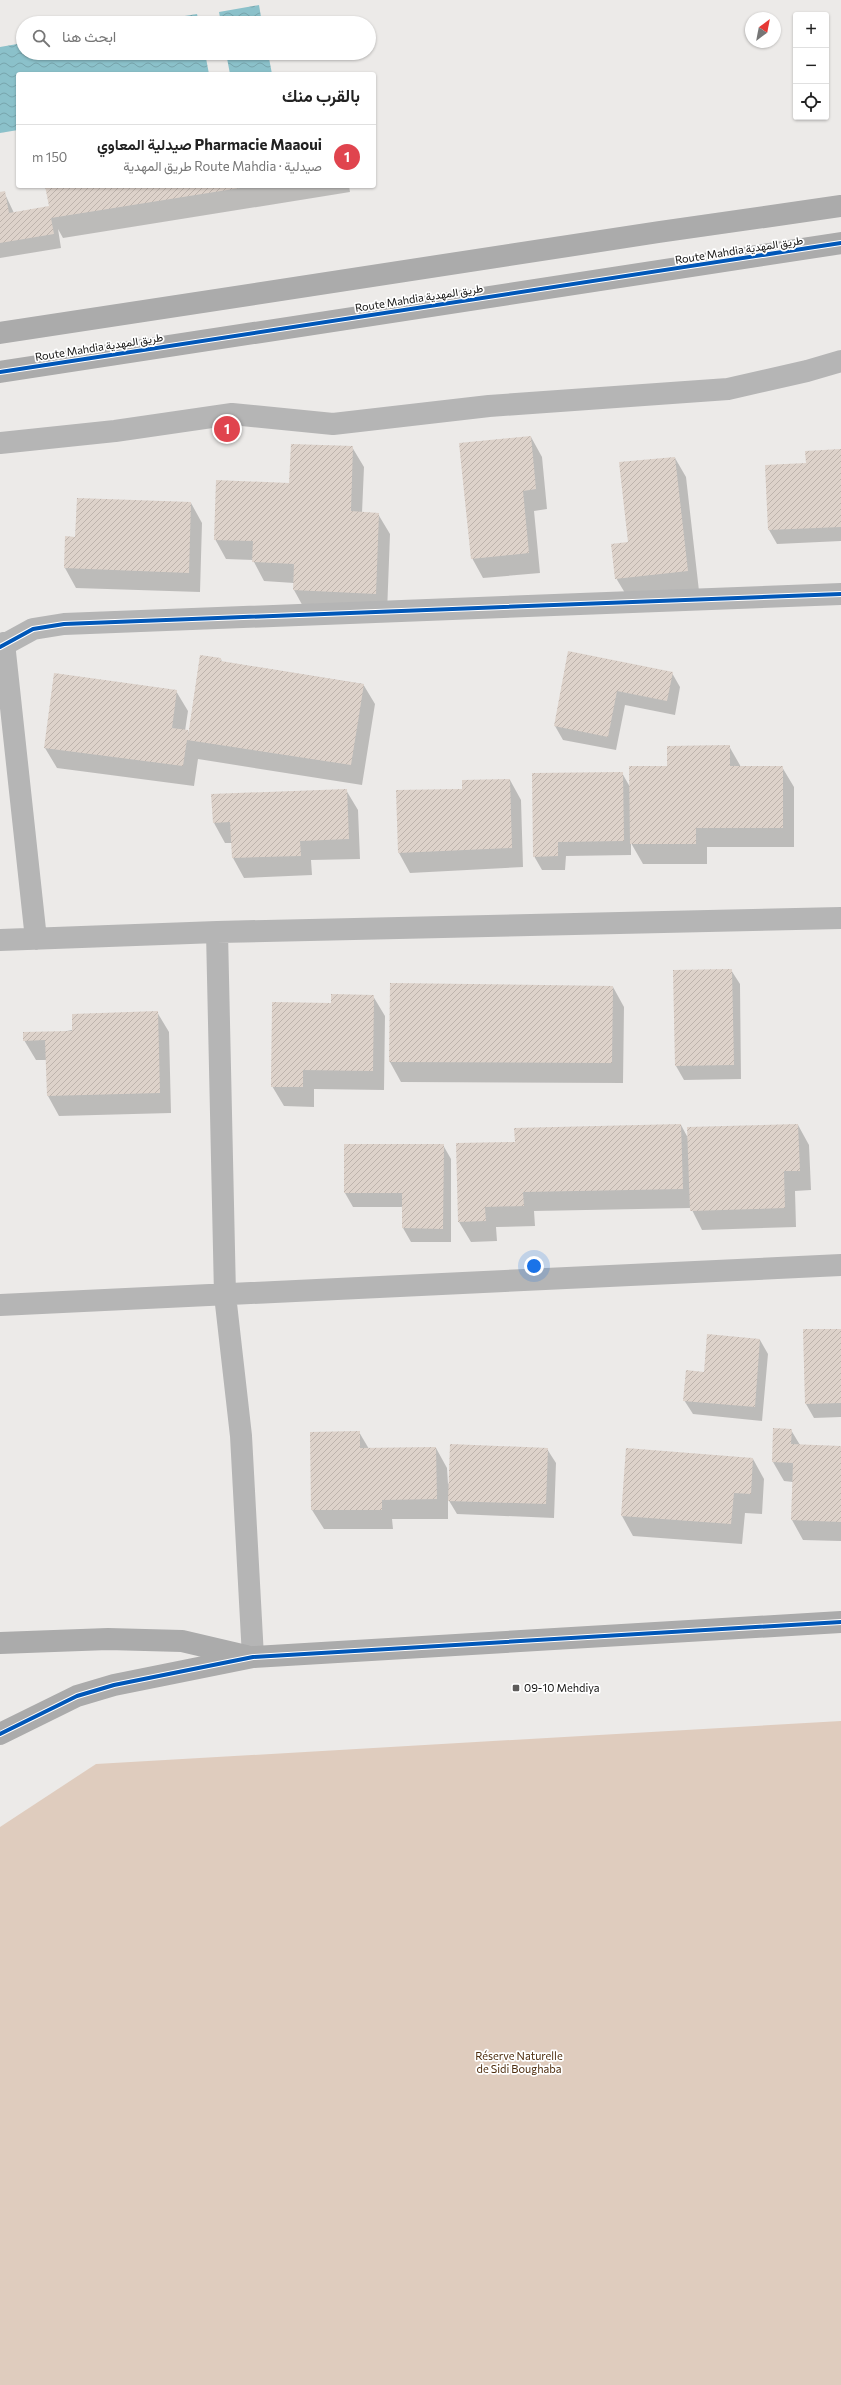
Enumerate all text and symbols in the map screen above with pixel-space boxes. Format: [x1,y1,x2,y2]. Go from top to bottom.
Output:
north arrow [745,12,781,48]
map controls [793,12,829,120]
button: + [793,12,829,48]
search box [16,16,376,60]
icon: search [30,27,52,49]
text: ابحث هنا [62,27,116,45]
button: − [793,48,829,84]
button: locate [793,84,829,120]
text: بالقرب منك [282,85,360,106]
text: Pharmacie Maaoui صيدلية المعاوي [97,135,322,153]
text: 150 m [32,149,67,165]
text: 1 [344,149,350,165]
text: صيدلية · Route Mahdia طريق المهدية [123,158,322,174]
street label: Route Mahdia طريق المهدية [674,233,804,267]
street label: Route Mahdia طريق المهدية [354,281,484,315]
street label: Route Mahdia طريق المهدية [34,330,164,364]
pin: 1 [214,414,240,444]
your location [524,1256,544,1276]
place label: 09-10 Mehdiya [524,1681,600,1694]
marker: 09-10 Mehdiya [511,1683,521,1693]
park label: Réserve Naturelle de Sidi Boughaba [475,2049,563,2075]

